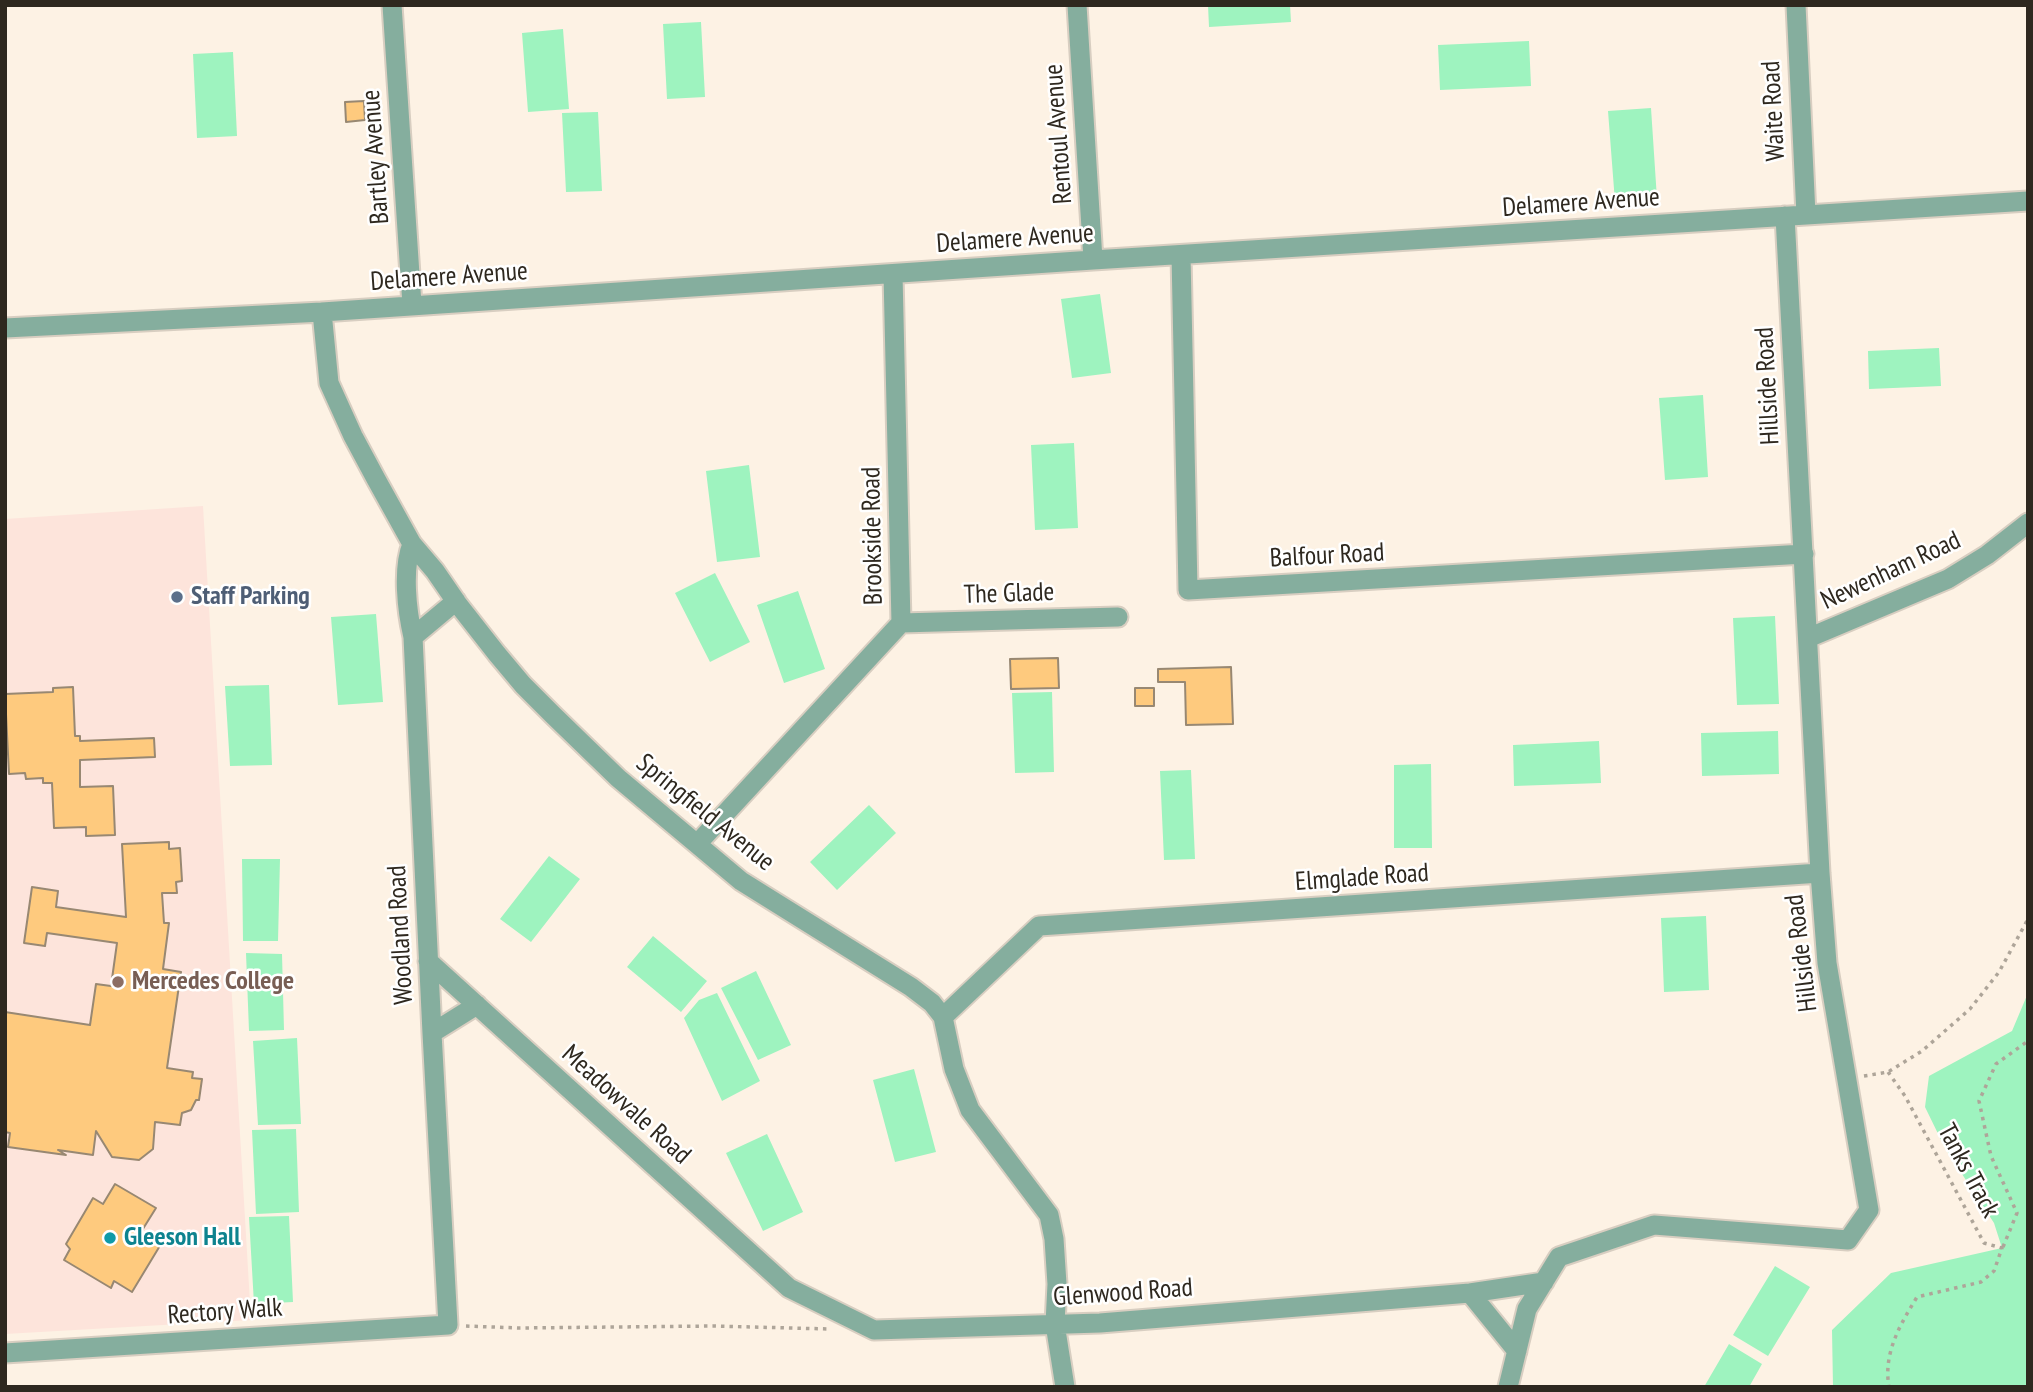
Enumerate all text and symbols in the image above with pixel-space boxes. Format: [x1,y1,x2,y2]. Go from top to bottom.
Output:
street label: Waite Road [1756,60,1792,162]
street label: Rentoul Avenue [1039,63,1079,205]
street label: Bartley Avenue [356,89,396,225]
street label: Delamere Avenue [1501,182,1661,224]
street label: Delamere Avenue [935,218,1095,260]
street label: Delamere Avenue [369,256,529,298]
street label: Hillside Road [1749,326,1787,446]
street label: Brookside Road [856,467,890,605]
street label: Newenham Road [1816,525,1966,617]
street label: Balfour Road [1269,537,1385,575]
street label: The Glade [963,577,1055,611]
place label: Staff Parking [191,581,310,613]
marker: Staff Parking [169,589,185,605]
street label: Springfield Avenue [630,748,780,878]
street label: Elmglade Road [1294,858,1430,898]
street label: Woodland Road [382,865,420,1005]
street label: Hillside Road [1779,893,1825,1013]
place label: Mercedes College [132,966,294,998]
marker: Mercedes College [110,974,126,990]
street label: Meadowvale Road [555,1039,697,1171]
street label: Tanks Track [1930,1119,2006,1223]
place label: Gleeson Hall [124,1222,241,1254]
marker: Gleeson Hall [102,1230,118,1246]
street label: Glenwood Road [1052,1273,1194,1313]
street label: Rectory Walk [167,1292,283,1332]

